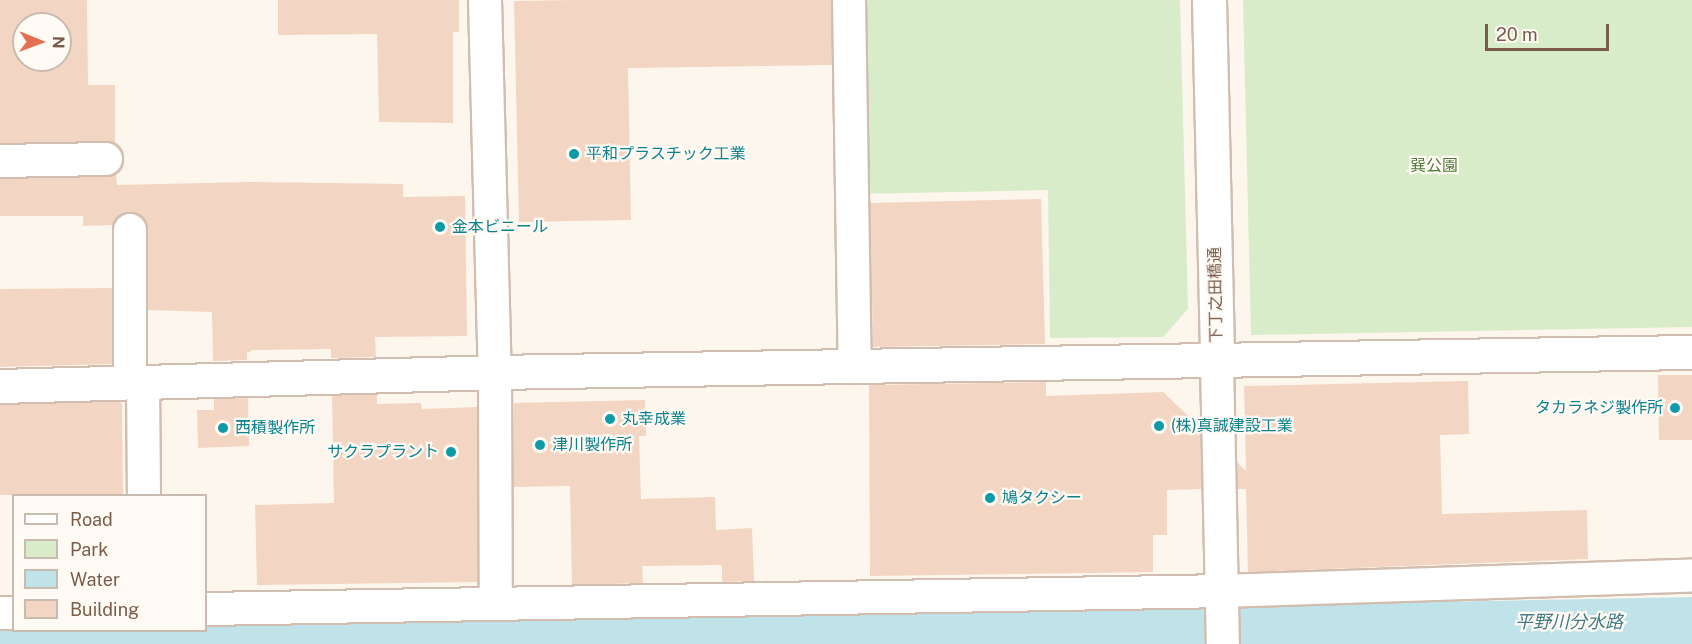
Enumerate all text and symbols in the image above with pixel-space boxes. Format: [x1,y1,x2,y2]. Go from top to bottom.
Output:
north arrow [12,12,72,72]
scale bar [1488,12,1612,50]
text: 20 m [1496,24,1538,45]
text: N [49,36,68,49]
place label: 平和プラスチック工業 [586,144,746,164]
marker: 平和プラスチック工業 [567,147,581,161]
park label: 巽公園 [1410,156,1458,176]
place label: 金本ビニール [452,217,548,237]
marker: 金本ビニール [433,220,447,234]
street label: 下丁之田橋通 [1206,247,1226,343]
place label: タカラネジ製作所 [1535,398,1663,418]
marker: タカラネジ製作所 [1668,401,1682,415]
place label: 丸幸成業 [622,409,686,429]
marker: 丸幸成業 [603,412,617,426]
place label: (株)真誠建設工業 [1171,416,1293,436]
place label: 西積製作所 [235,418,315,438]
marker: (株)真誠建設工業 [1152,419,1166,433]
marker: 西積製作所 [216,421,230,435]
place label: 津川製作所 [552,435,632,455]
marker: 津川製作所 [533,438,547,452]
place label: サクラプラント [327,442,439,462]
marker: サクラプラント [444,445,458,459]
place label: 鳩タクシー [1002,488,1082,508]
marker: 鳩タクシー [983,491,997,505]
legend [12,494,207,632]
text: Road [70,509,113,530]
text: Park [70,539,108,560]
text: Water [70,569,120,590]
text: Building [70,599,139,620]
water label: 平野川分水路 [1515,611,1623,633]

